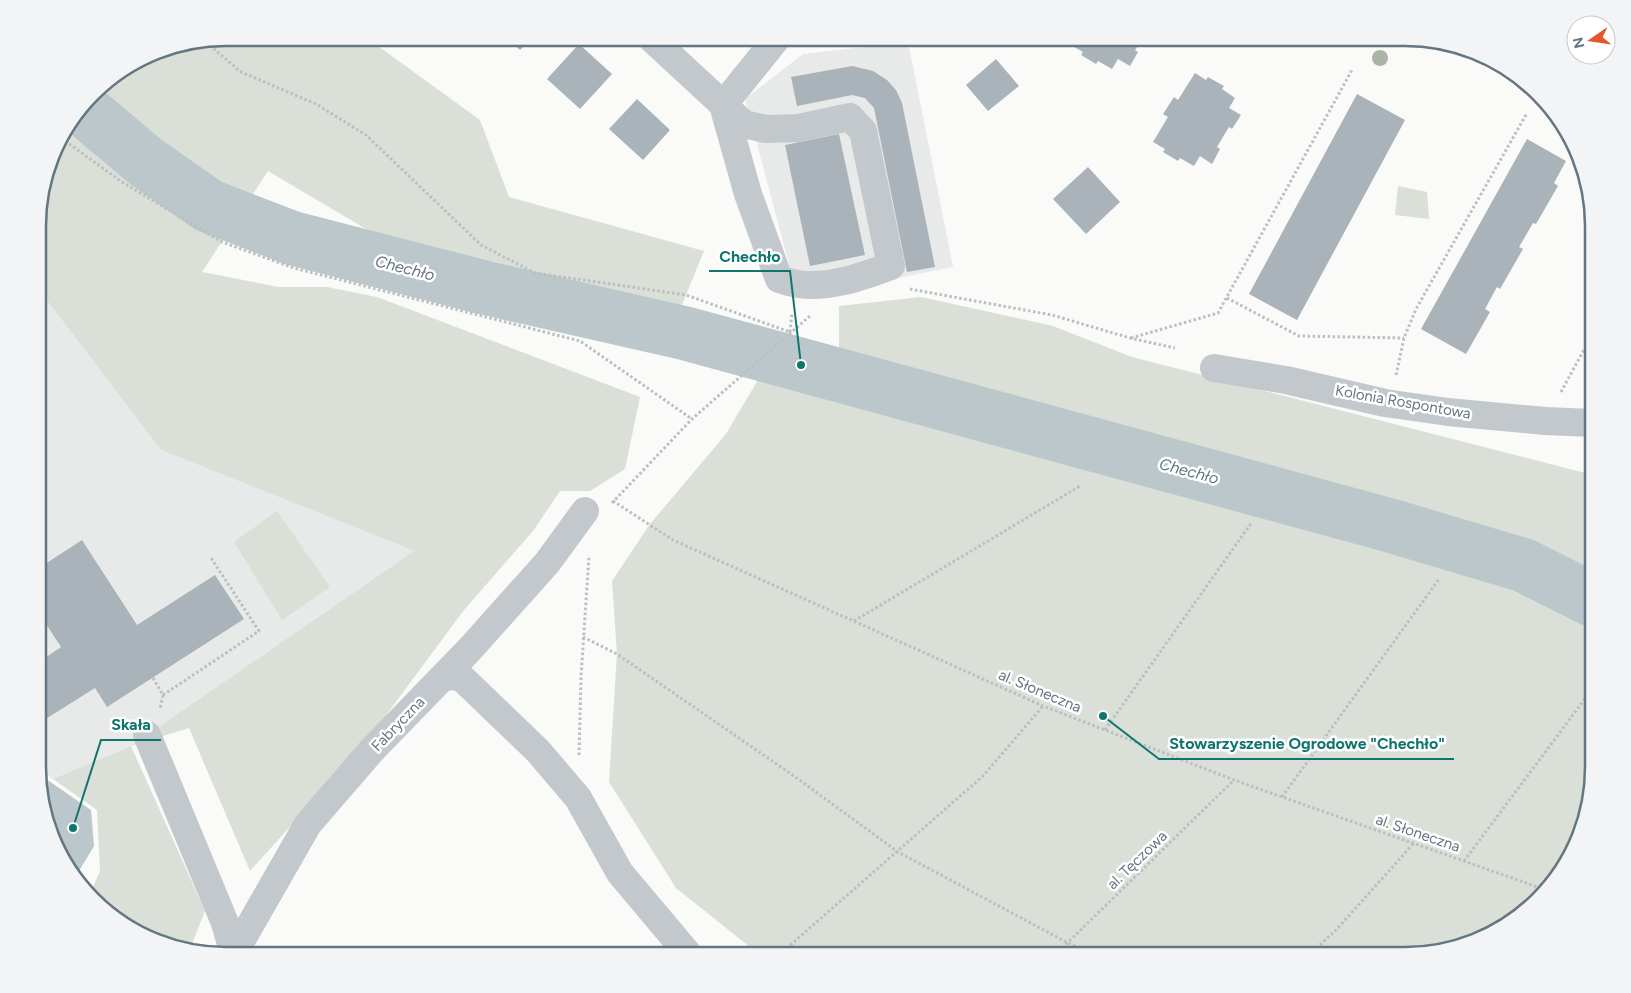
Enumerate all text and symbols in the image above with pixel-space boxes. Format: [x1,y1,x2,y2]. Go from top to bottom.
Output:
north arrow [1566,15,1616,65]
text: N [1569,36,1588,50]
callout: Chechło [709,240,790,271]
text: Chechło [719,247,781,266]
water label: Chechło [373,251,437,285]
street label: Kolonia Rospontowa [1334,381,1472,423]
water label: Chechło [1157,454,1221,488]
street label: al. Słoneczna [996,666,1084,716]
street label: Fabryczna [368,693,428,755]
callout: Skała [101,709,161,740]
text: Skała [111,715,151,734]
callout: Stowarzyszenie Ogrodowe "Chechło" [1159,728,1454,759]
text: Stowarzyszenie Ogrodowe "Chechło" [1169,734,1445,753]
street label: al. Słoneczna [1373,810,1463,856]
street label: al. Tęczowa [1103,827,1171,893]

